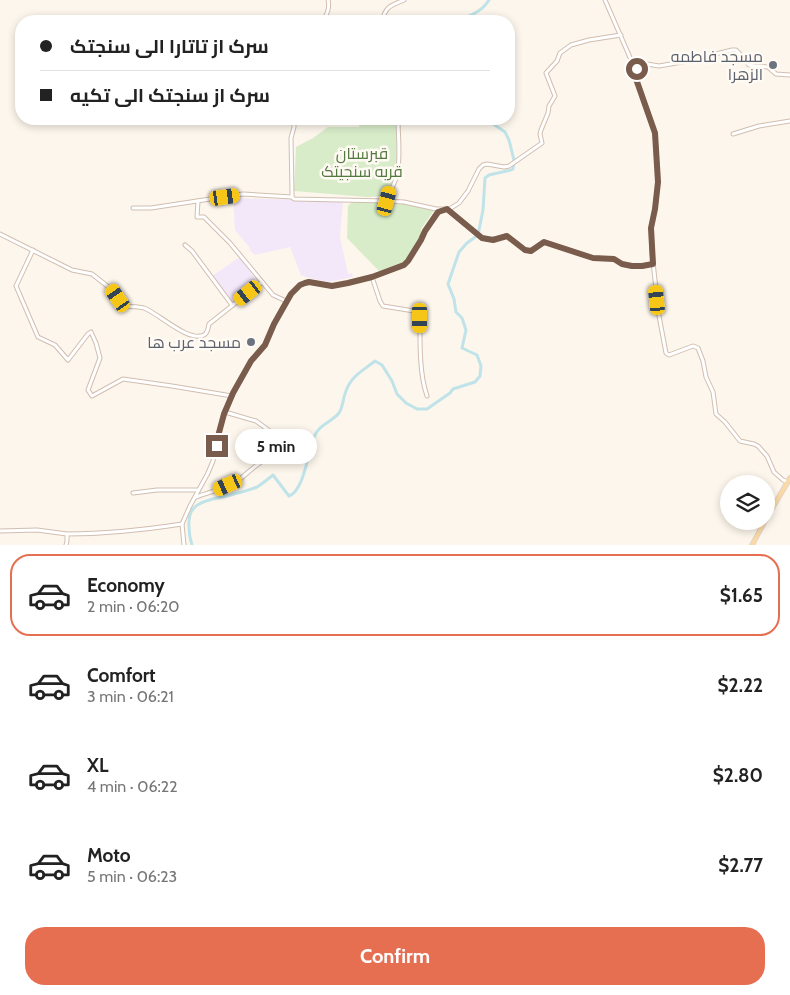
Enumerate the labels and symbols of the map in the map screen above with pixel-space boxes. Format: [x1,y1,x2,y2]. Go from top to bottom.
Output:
place label: مسجد فاطمه الزهرا [671,47,763,84]
route start [626,58,648,80]
marker: مسجد فاطمه الزهرا [767,59,779,71]
park label: قبرستان قریه سنجیتک [321,144,403,181]
car [375,185,398,217]
car [209,187,240,207]
car [231,278,264,308]
car [103,281,132,315]
car [647,284,666,316]
car [412,303,427,333]
place label: مسجد عرب ها [147,333,241,352]
marker: مسجد عرب ها [245,336,257,348]
callout: 5 min [234,428,317,464]
route end [206,435,228,457]
car [211,472,244,498]

